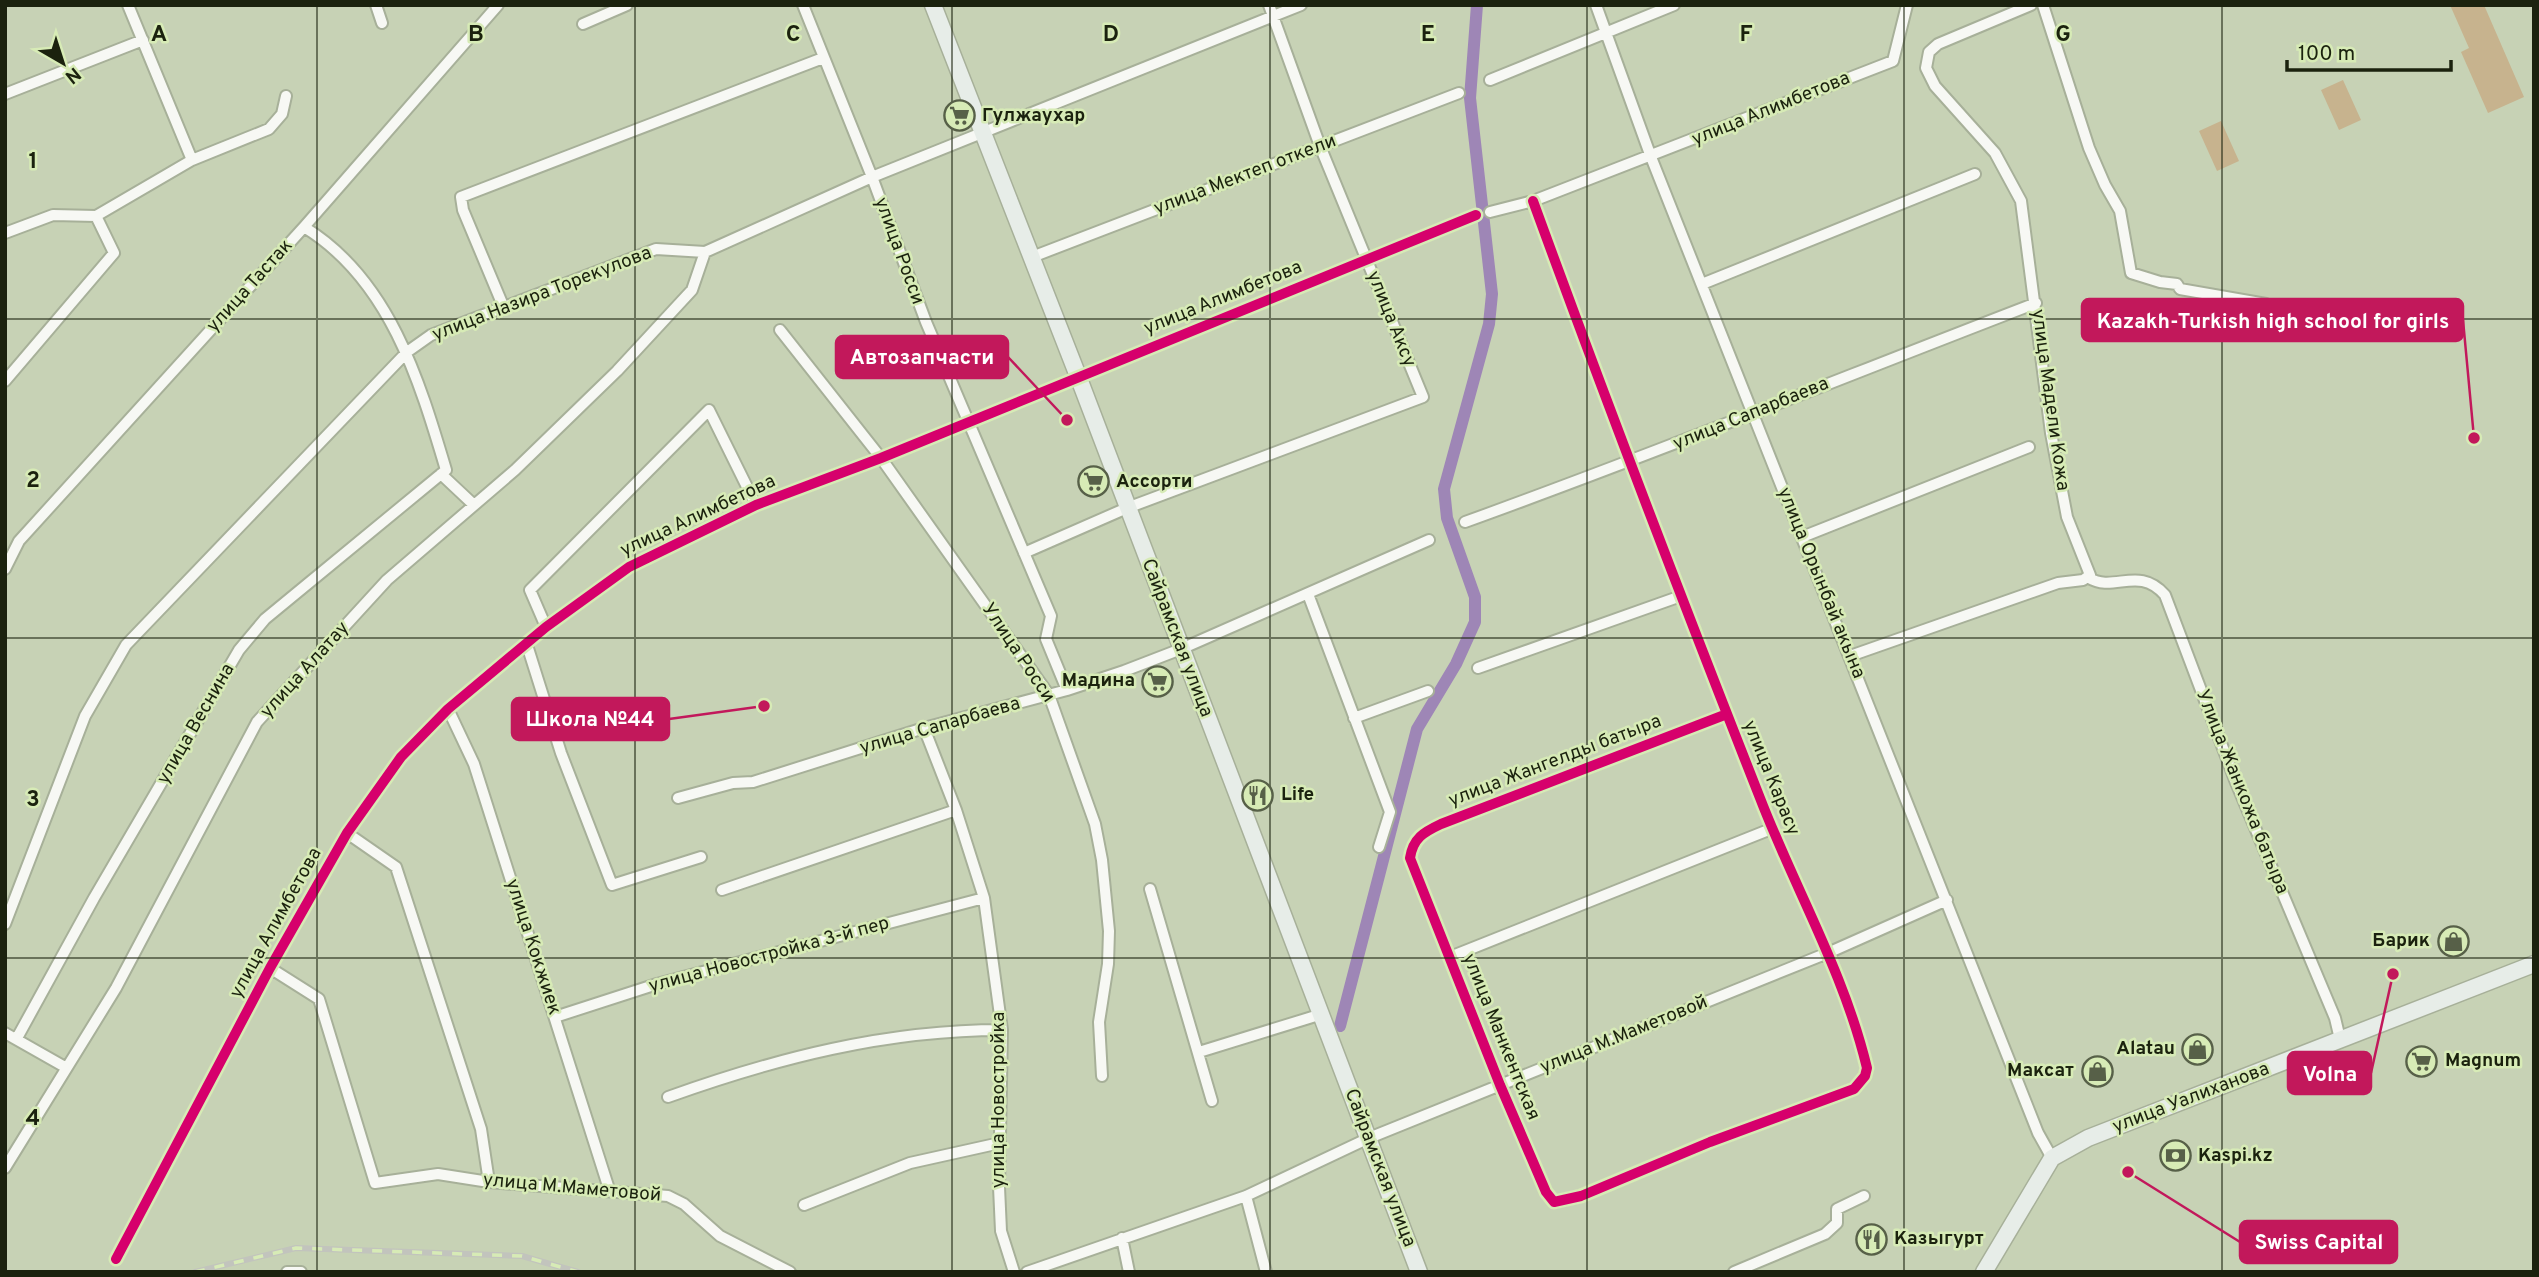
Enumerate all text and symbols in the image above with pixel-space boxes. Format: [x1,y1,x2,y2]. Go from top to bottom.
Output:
text: A [151,21,167,50]
text: B [468,21,484,50]
text: C [786,21,800,50]
text: D [1103,21,1119,50]
text: E [1421,21,1435,50]
text: F [1739,21,1753,50]
text: G [2055,21,2071,50]
north arrow [28,28,98,98]
scale bar [2287,28,2452,72]
text: 100 m [2298,41,2355,68]
text: N [60,61,85,88]
street label: улица Алимбетова [1688,66,1854,152]
supermarket icon: Гулжаухар [942,99,976,133]
place label: Гулжаухар [982,104,1085,128]
street label: улица Мектеп откели [1150,129,1340,221]
text: 1 [28,148,38,177]
street label: улица Росси [869,194,929,308]
street label: улица Тастак [202,234,298,338]
street label: улица Назира Торекулова [429,241,655,347]
street label: улица Алимбетова [1140,255,1306,341]
street label: улица Аксу [1361,267,1421,371]
callout: Kazakh-Turkish high school for girls [2082,299,2463,341]
street label: улица Мадели Кожа [2025,308,2075,492]
text: Kazakh-Turkish high school for girls [2097,309,2449,336]
callout: Автозапчасти [836,336,1008,378]
text: Автозапчасти [850,345,994,372]
street label: улица Сапарбаева [1670,372,1832,456]
supermarket icon: Ассорти [1076,465,1110,499]
text: 2 [26,467,40,496]
street label: улица Алимбетова [616,469,780,563]
place label: Ассорти [1116,470,1193,494]
street label: улица Орынбай акына [1772,484,1870,682]
street label: Сайрамская улица [1136,555,1218,721]
street label: Улица Росси [976,599,1060,707]
street label: улица Алатау [255,617,355,723]
street label: улица Веснина [152,659,240,789]
supermarket icon: Мадина [1141,664,1175,698]
place label: Мадина [1062,669,1135,693]
street label: Улица Жанкожа батыра [2190,686,2294,898]
street label: улица Сапарбаева [857,692,1023,760]
callout: Школа №44 [512,698,669,740]
text: Школа №44 [526,707,654,734]
street label: улица Жангелды батыра [1445,709,1665,813]
street label: улица Карасу [1737,717,1805,839]
restaurant icon: Life [1241,778,1275,812]
place label: Life [1281,783,1314,807]
text: 3 [26,786,40,815]
street label: улица Алимбетова [225,843,327,1003]
street label: улица Кокжиек [500,876,566,1018]
street label: улица Новостройка 3-й пер [646,911,892,999]
shop icon: Барик [2436,924,2470,958]
place label: Барик [2372,929,2430,953]
street label: улица Манкентская [1457,950,1545,1124]
street label: улица М.Маметовой [1537,990,1711,1080]
street label: улица Новостройка [987,1012,1011,1188]
shop icon: Alatau [2181,1032,2215,1066]
place label: Alatau [2116,1037,2175,1061]
supermarket icon: Magnum [2405,1044,2439,1078]
place label: Magnum [2445,1049,2521,1073]
callout: Volna [2288,1052,2371,1094]
shop icon: Максат [2080,1054,2114,1088]
street label: улица Уалиханова [2109,1057,2273,1139]
place label: Максат [2007,1059,2074,1083]
text: Volna [2303,1062,2357,1089]
street label: Сайрамская улица [1339,1085,1421,1251]
text: 4 [26,1105,40,1134]
bank icon: Kaspi.kz [2158,1139,2192,1173]
place label: Kaspi.kz [2198,1144,2273,1168]
street label: улица М.Маметовой [482,1168,662,1208]
callout: Swiss Capital [2240,1221,2397,1263]
restaurant icon: Казыгурт [1854,1222,1888,1256]
place label: Казыгурт [1894,1227,1984,1251]
text: Swiss Capital [2255,1230,2383,1257]

